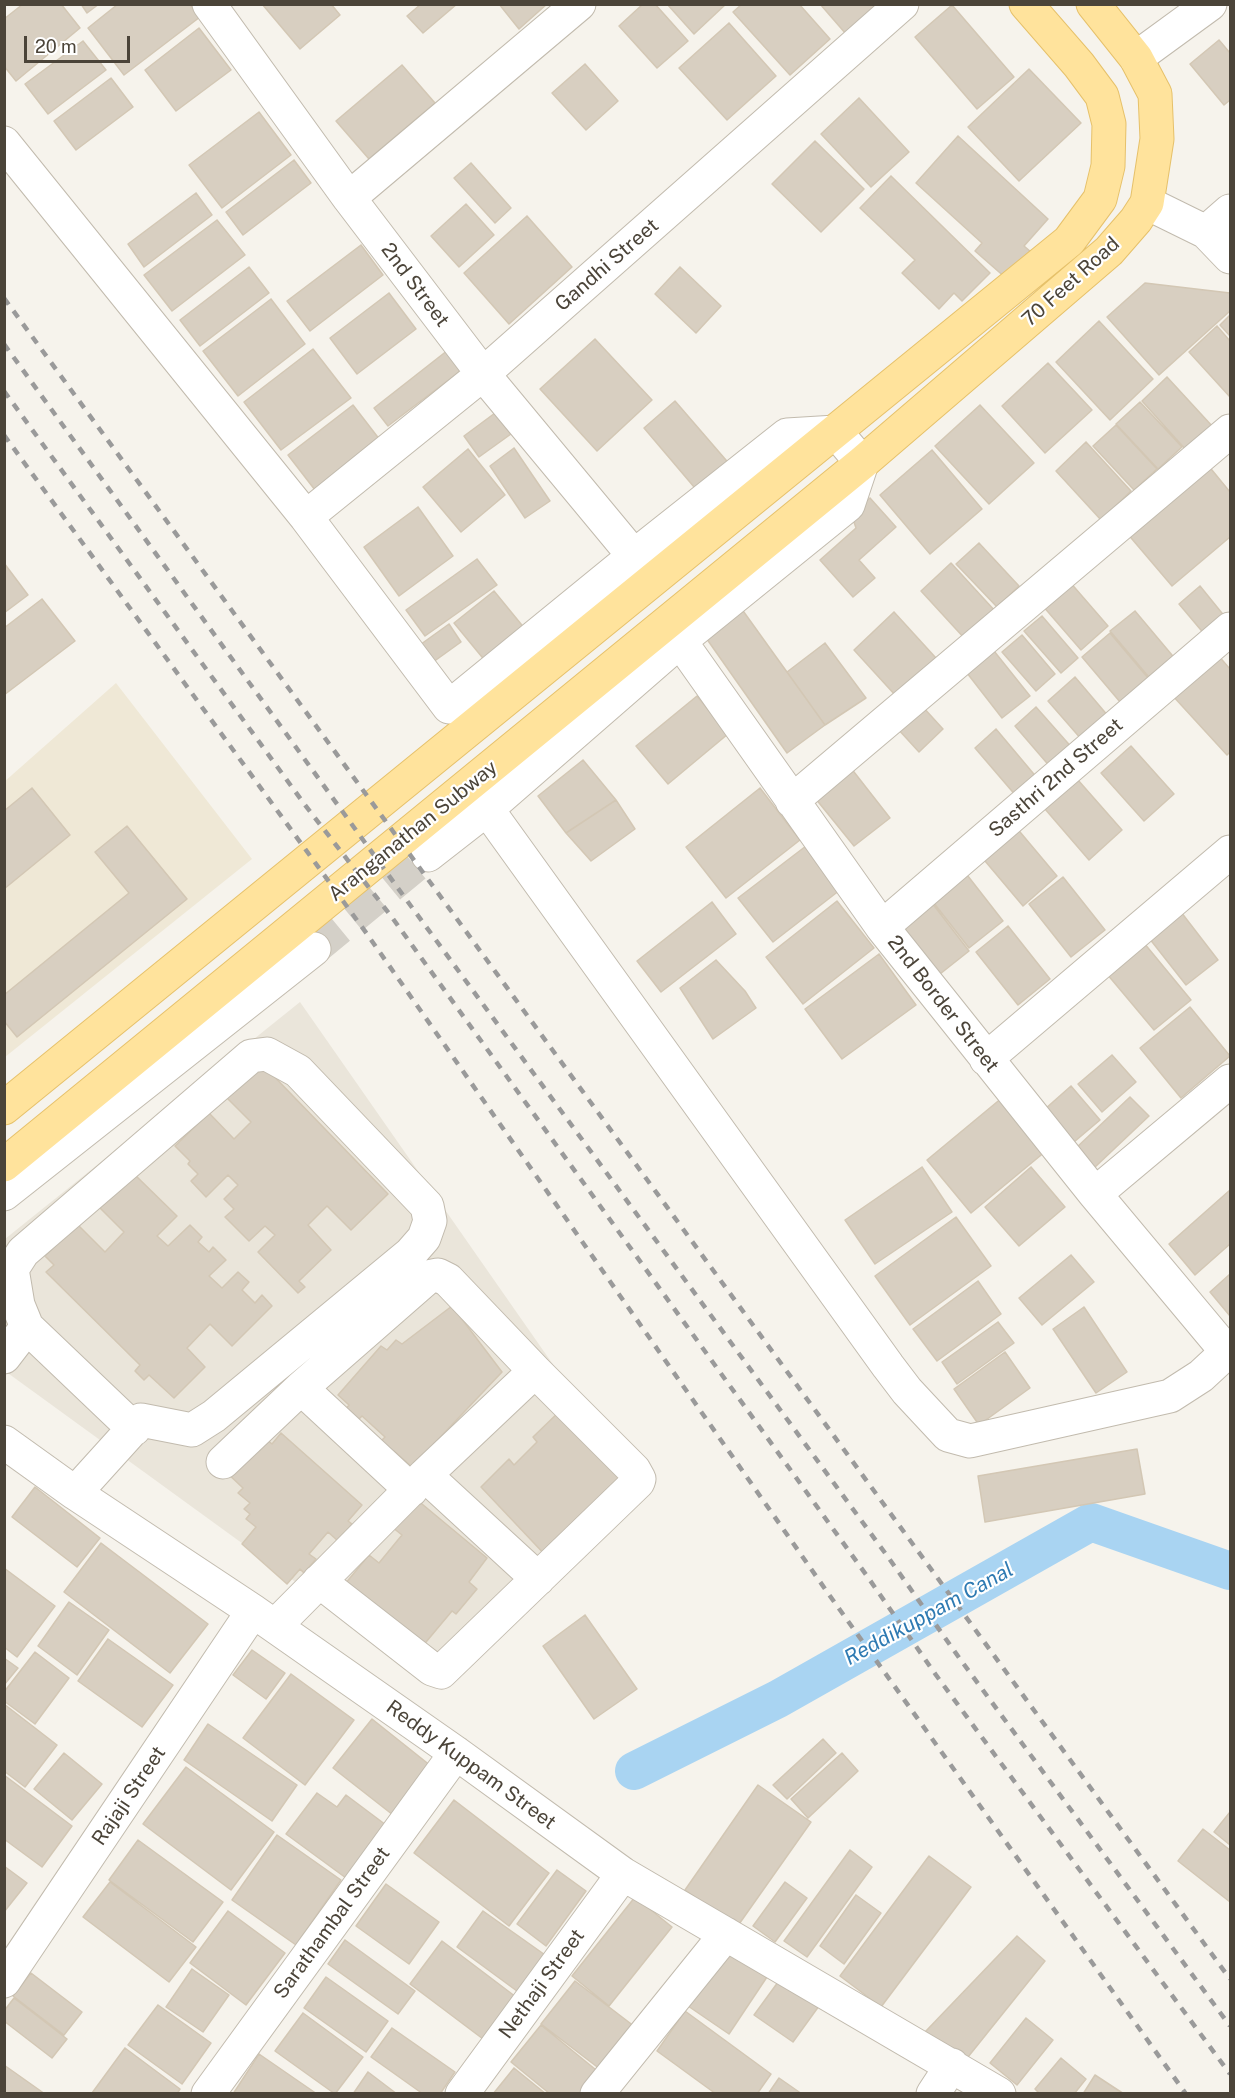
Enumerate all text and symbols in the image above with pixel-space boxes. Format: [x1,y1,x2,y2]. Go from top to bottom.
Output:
scale bar [27,24,134,62]
text: 20 m [35,36,77,57]
street label: Gandhi Street [550,214,664,316]
street label: 70 Feet Road [1017,232,1125,332]
street label: 2nd Street [376,238,454,332]
street label: Sasthri 2nd Street [984,713,1128,843]
street label: Aranganathan Subway [324,756,502,906]
street label: 2nd Border Street [882,931,1004,1077]
water label: Reddikuppam Canal [840,1557,1018,1671]
street label: Reddy Kuppam Street [381,1695,561,1835]
street label: Rajaji Street [87,1742,171,1850]
street label: Sarathambal Street [269,1842,395,2004]
street label: Nethaji Street [494,1924,590,2044]

